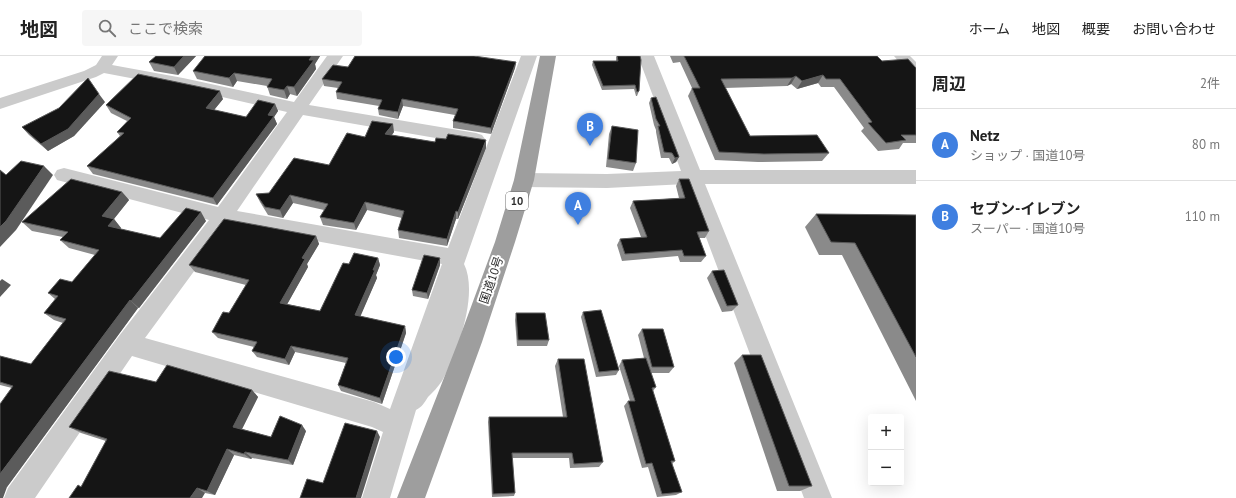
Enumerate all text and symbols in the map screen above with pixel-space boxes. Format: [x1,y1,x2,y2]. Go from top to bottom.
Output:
search box [82,10,362,46]
text: 地図 [20,17,58,41]
icon: search [96,17,118,39]
text: ここで検索 [128,19,203,38]
text: ホーム [968,20,1010,38]
text: 地図 [1032,20,1060,38]
text: 概要 [1082,20,1110,38]
text: お問い合わせ [1132,20,1216,38]
text: 周辺 [932,73,966,95]
text: 2件 [1200,75,1220,92]
pin: B [577,113,603,146]
text: Netz [970,126,1000,145]
text: A [941,136,949,153]
text: 80 m [1192,136,1220,153]
text: ショップ · 国道10号 [970,147,1086,164]
road number: 10 [506,192,528,210]
pin: A [565,192,591,225]
text: セブン-イレブン [970,199,1080,218]
text: B [941,208,949,225]
text: 110 m [1185,208,1220,225]
text: スーパー · 国道10号 [970,220,1085,237]
street label: 国道10号 [476,254,506,306]
your location [386,347,406,367]
map controls [868,414,904,486]
button: + [868,414,904,450]
button: − [868,450,904,486]

